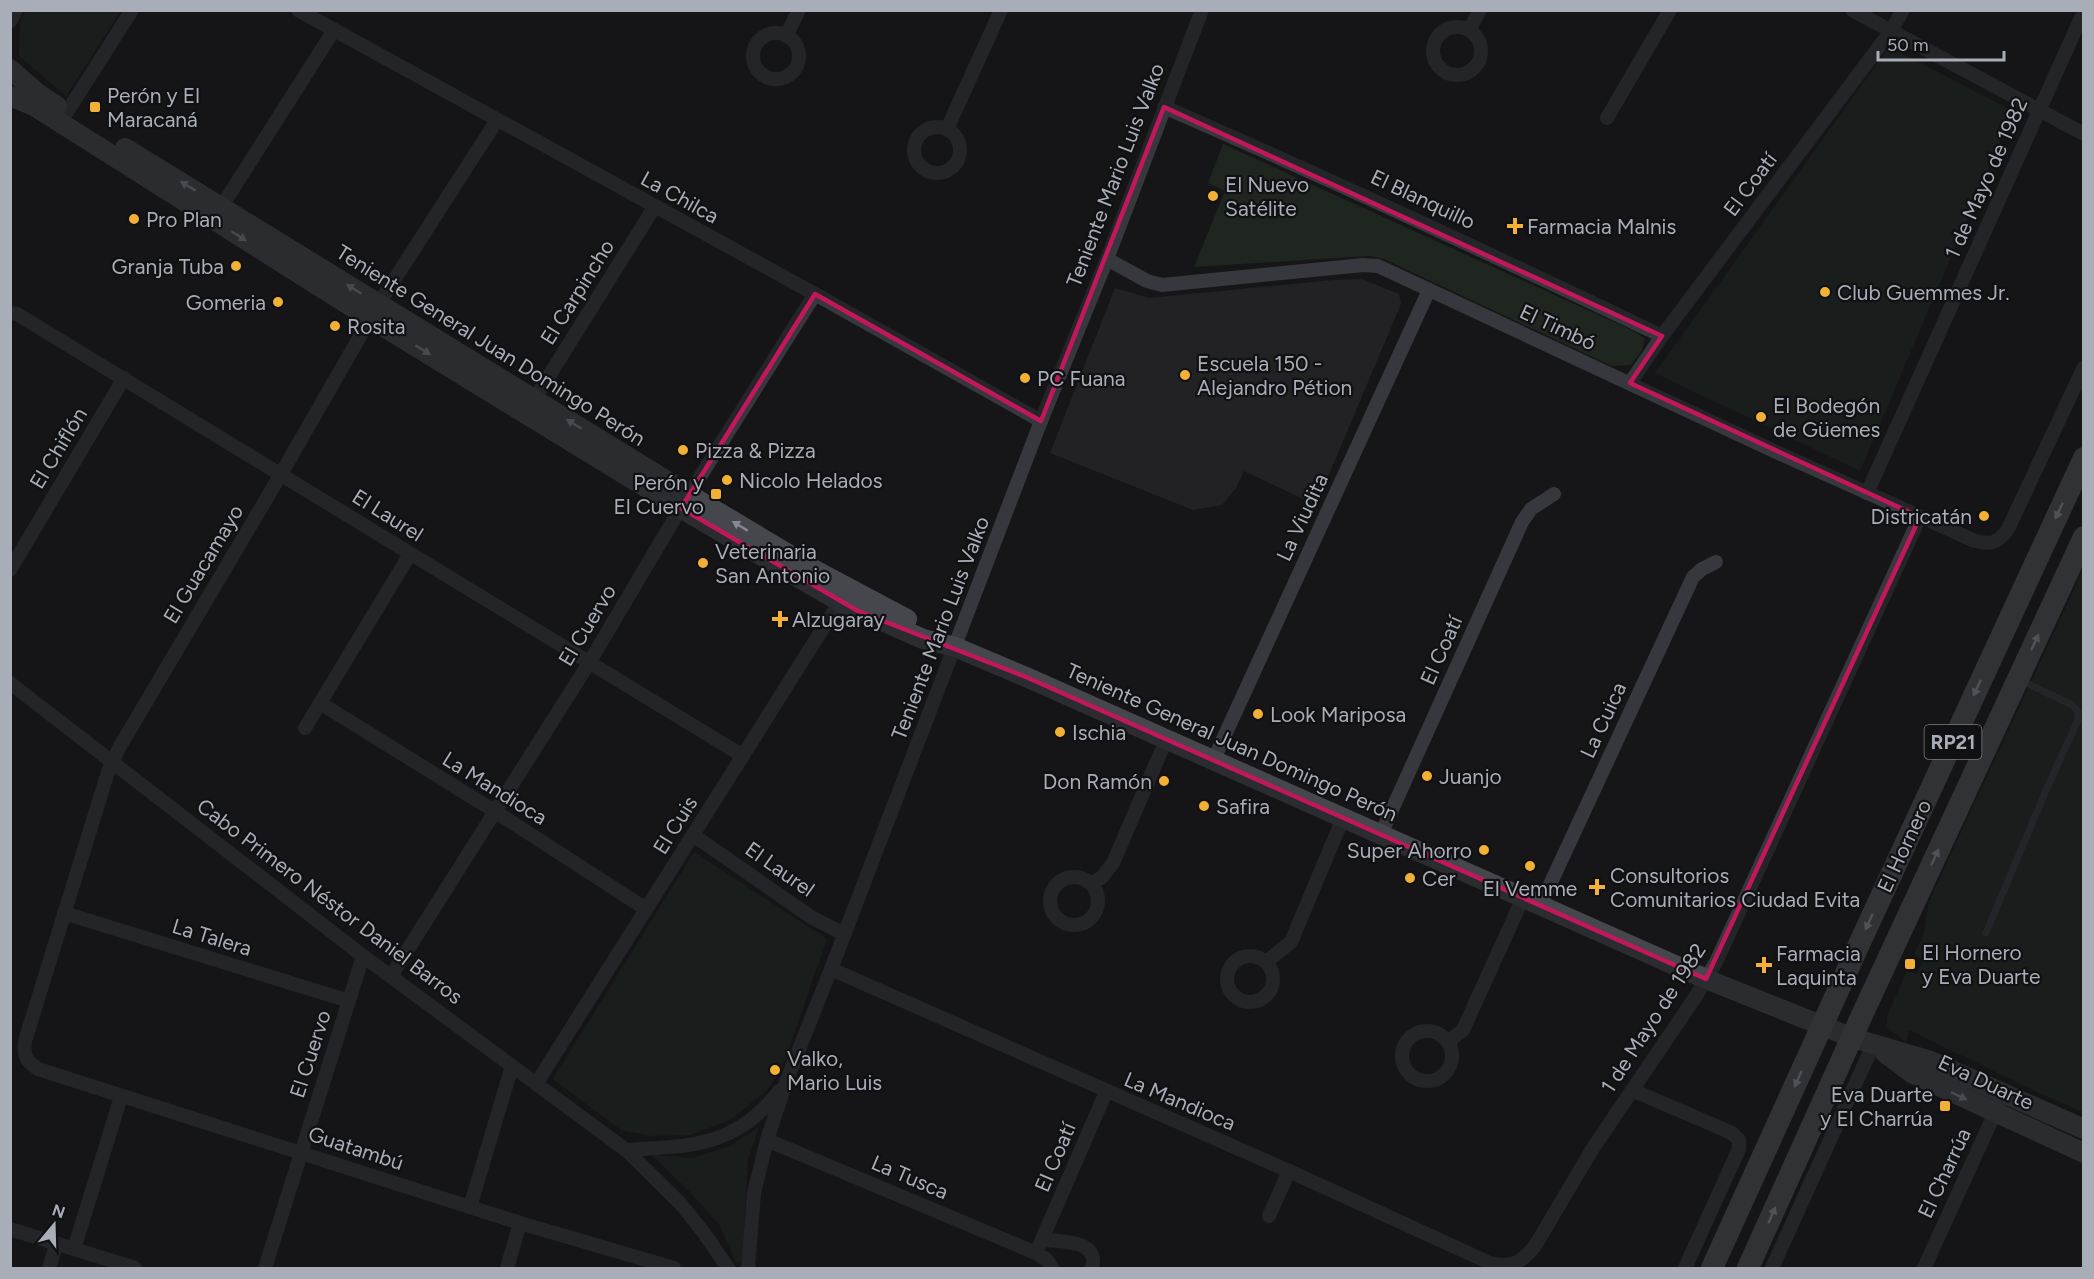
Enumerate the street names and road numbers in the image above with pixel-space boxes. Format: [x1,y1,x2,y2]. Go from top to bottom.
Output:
street label: Teniente Mario Luis Valko [1061,60,1169,290]
street label: 1 de Mayo de 1982 [1939,94,2033,262]
street label: El Coatí [1718,146,1783,221]
street label: El Blanquillo [1367,164,1479,234]
street label: La Chilca [637,165,723,229]
street label: El Carpincho [535,235,619,349]
street label: Teniente General Juan Domingo Perón [332,239,650,451]
street label: El Timbó [1516,299,1600,355]
street label: El Chiflón [24,403,92,493]
street label: La Viudita [1271,469,1333,565]
street label: El Laurel [348,484,428,546]
street label: El Guacamayo [158,500,248,628]
street label: Teniente Mario Luis Valko [886,513,994,743]
street label: El Cuervo [553,580,621,670]
street label: El Coatí [1415,611,1468,688]
street label: Teniente General Juan Domingo Perón [1063,657,1401,827]
street label: La Cuica [1575,678,1631,762]
road number: RP21 [1924,725,1982,759]
street label: La Mandioca [438,746,552,830]
street label: El Cuis [648,791,702,859]
street label: Cabo Primero Néstor Daniel Barros [192,793,468,1009]
street label: El Hornero [1872,796,1936,896]
street label: El Laurel [741,836,819,902]
street label: La Talera [169,913,255,961]
street label: 1 de Mayo de 1982 [1595,938,1711,1098]
street label: El Cuervo [284,1007,336,1101]
street label: Eva Duarte [1934,1049,2038,1115]
street label: La Mandioca [1121,1066,1239,1136]
street label: El Coatí [1029,1117,1081,1196]
street label: Guatambú [305,1121,407,1175]
street label: El Charrúa [1912,1124,1976,1222]
street label: La Tusca [868,1150,952,1204]

